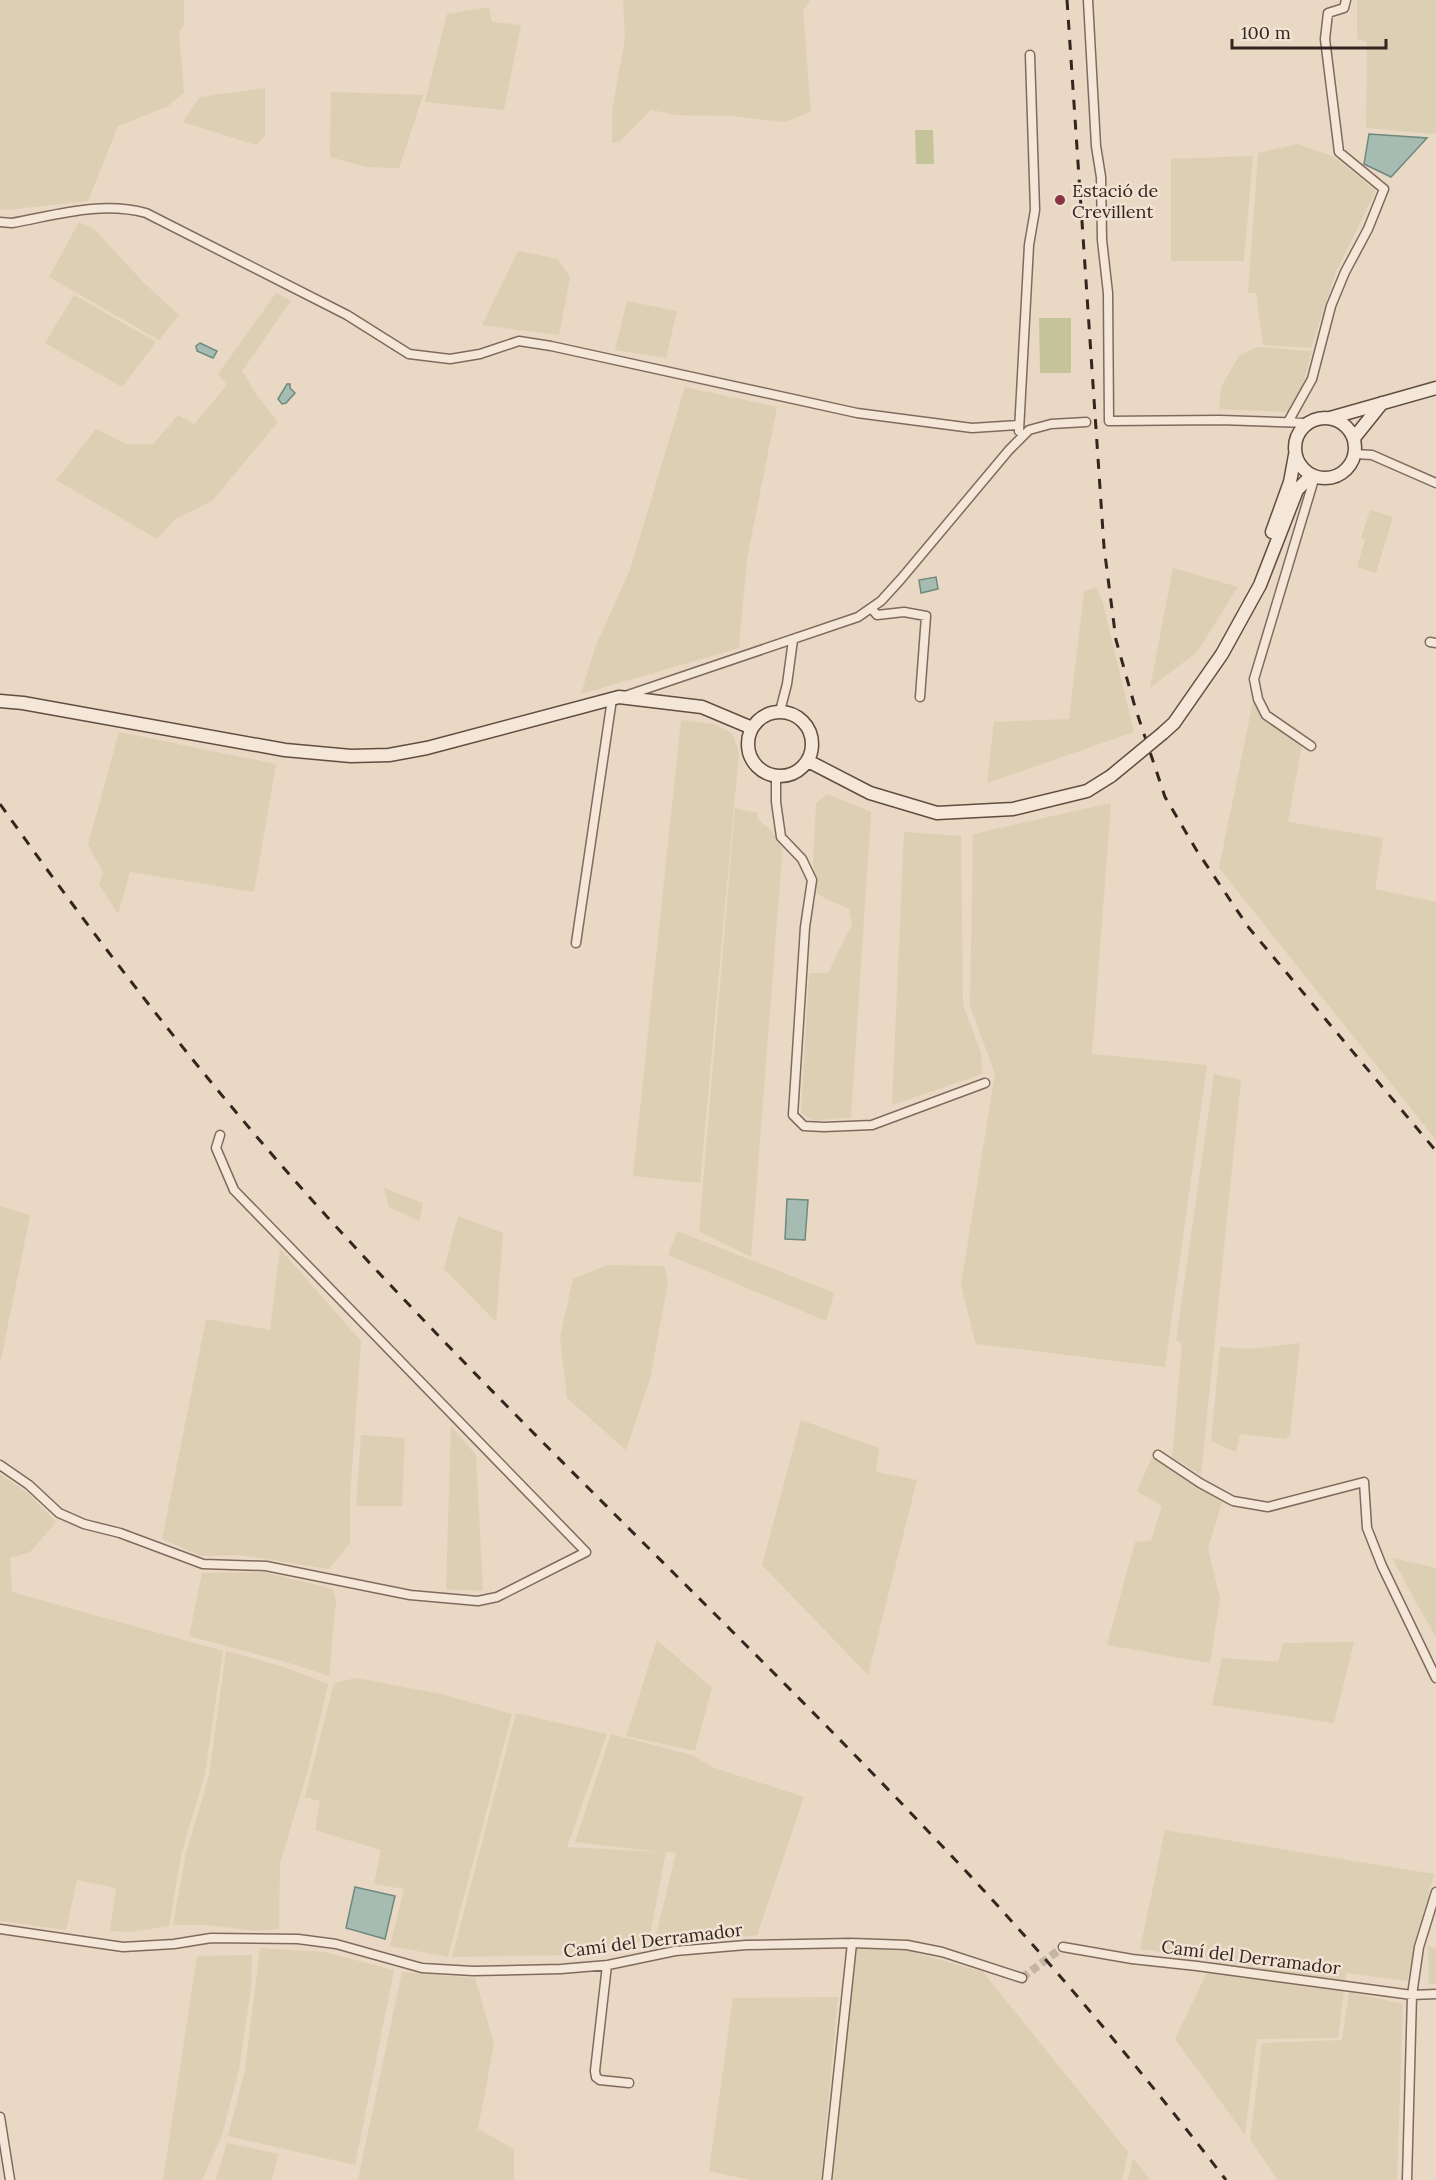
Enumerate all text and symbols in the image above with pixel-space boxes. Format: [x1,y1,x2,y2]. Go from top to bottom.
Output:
scale bar [1232,12,1386,50]
text: 100 m [1241,21,1291,44]
place label: Estació de Crevillent [1072,179,1158,223]
marker: Estació de Crevillent [1053,193,1067,207]
street label: Camí del Derramador [562,1918,744,1962]
street label: Camí del Derramador [1160,1935,1342,1979]

